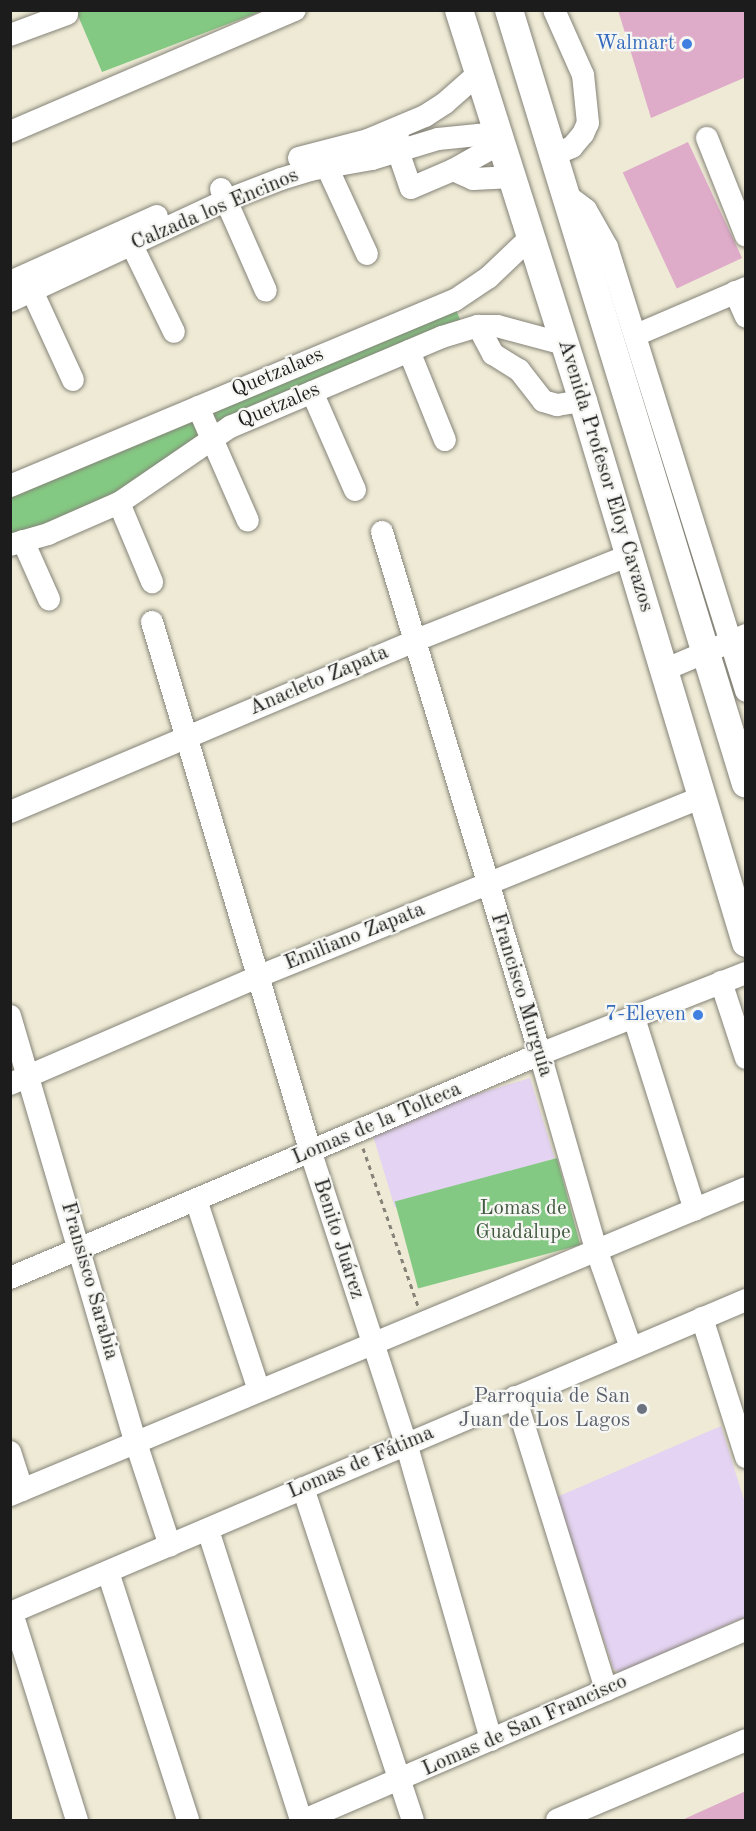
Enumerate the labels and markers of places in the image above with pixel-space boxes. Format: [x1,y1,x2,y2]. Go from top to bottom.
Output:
place label: Walmart [595,31,675,57]
marker: Walmart [680,37,694,51]
place label: 7-Eleven [605,1002,686,1028]
marker: 7-Eleven [691,1008,705,1022]
place label: Parroquia de San Juan de Los Lagos [459,1384,630,1434]
marker: Parroquia de San Juan de Los Lagos [635,1402,649,1416]

